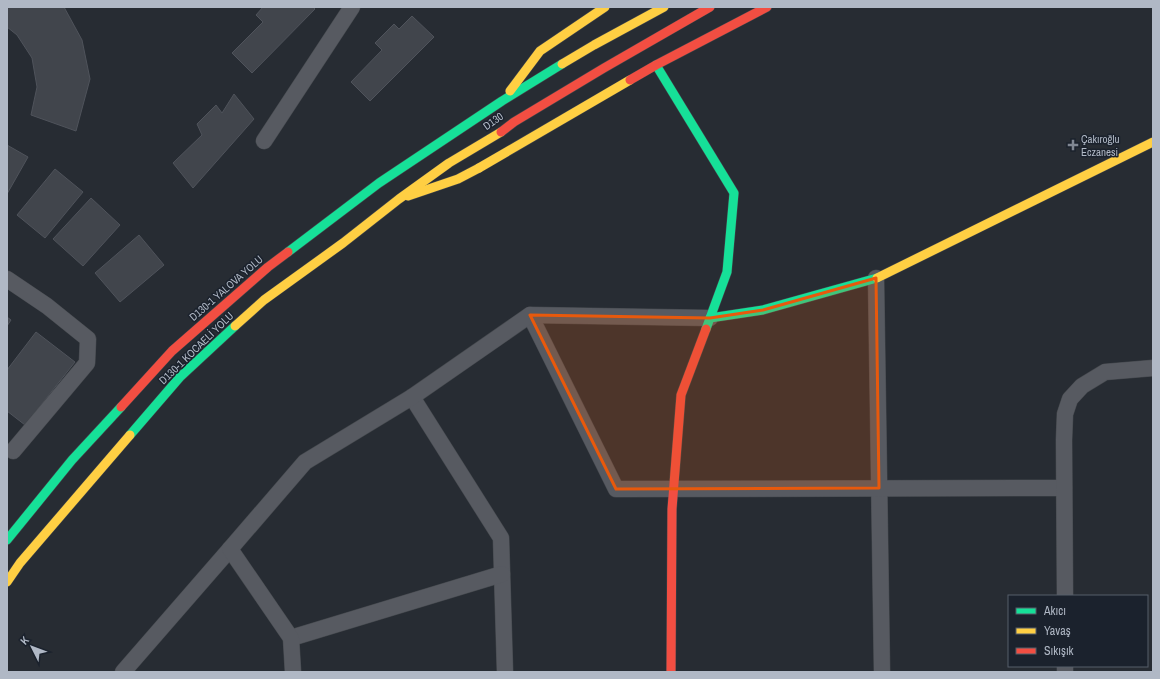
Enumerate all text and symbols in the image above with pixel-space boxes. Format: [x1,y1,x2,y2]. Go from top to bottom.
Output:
street label: D130 [480,109,506,133]
place label: Çakıroğlu Eczanesi [1081,132,1120,159]
marker: Çakıroğlu Eczanesi [1068,140,1078,150]
street label: D130-1 YALOVA YOLU [186,252,266,324]
street label: D130-1 KOCAELİ YOLU [156,309,236,387]
legend [1008,595,1148,667]
text: Akıcı [1043,603,1066,619]
text: Yavaş [1044,623,1071,639]
north arrow [12,627,52,667]
text: K [17,633,32,647]
text: Sıkışık [1044,643,1074,659]

